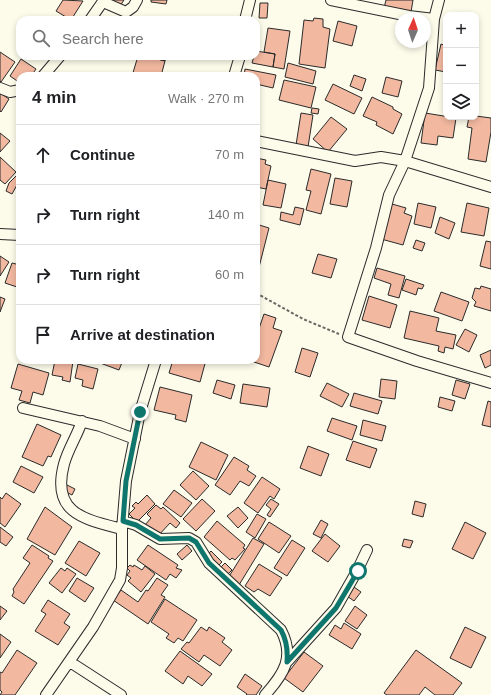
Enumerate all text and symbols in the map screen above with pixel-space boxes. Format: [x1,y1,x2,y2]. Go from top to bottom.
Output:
north arrow [395,12,431,48]
map controls [443,12,479,120]
button: + [443,12,479,48]
search box [16,16,260,60]
icon: search [30,27,52,49]
text: Search here [62,30,144,47]
button: − [443,48,479,84]
button: layers [443,84,479,120]
text: 4 min [32,88,76,107]
text: Walk · 270 m [168,91,244,106]
icon: ahead [32,144,54,166]
text: Continue [70,146,135,163]
text: 70 m [215,147,244,162]
icon: right [32,204,54,226]
text: Turn right [70,206,140,223]
text: 140 m [208,207,244,222]
icon: right [32,264,54,286]
text: Turn right [70,266,140,283]
text: 60 m [215,267,244,282]
icon: arrive [32,324,54,346]
text: Arrive at destination [70,326,215,343]
route end [131,403,149,421]
route start [349,562,367,580]

